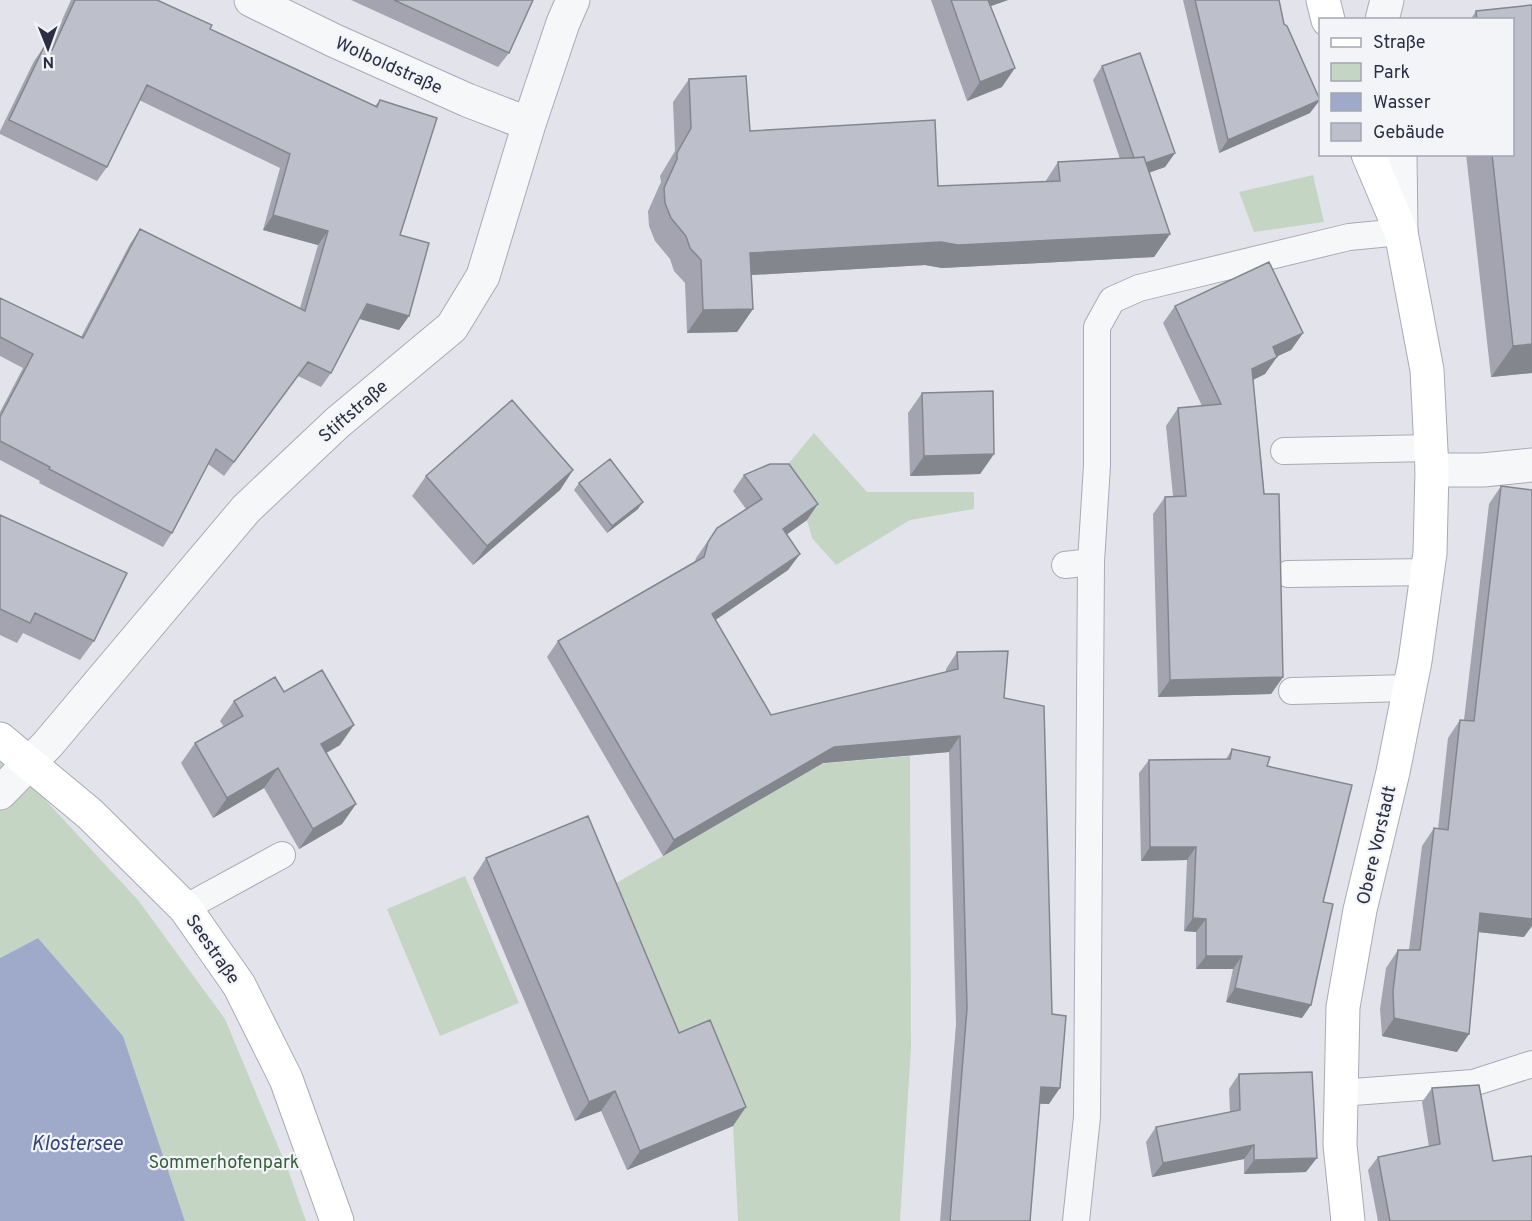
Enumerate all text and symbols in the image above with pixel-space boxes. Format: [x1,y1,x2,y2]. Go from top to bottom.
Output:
north arrow [18,18,78,78]
legend [1319,18,1514,156]
street label: Wolboldstraße [331,32,446,100]
text: Straße [1373,32,1425,55]
text: N [42,51,54,71]
text: Park [1373,62,1410,85]
text: Wasser [1373,92,1431,115]
text: Gebäude [1373,122,1445,145]
street label: Stiftstraße [315,376,393,449]
street label: Obere Vorstadt [1353,784,1402,907]
street label: Seestraße [179,910,244,989]
water label: Klostersee [31,1132,123,1158]
park label: Sommerhofenpark [149,1152,299,1175]

